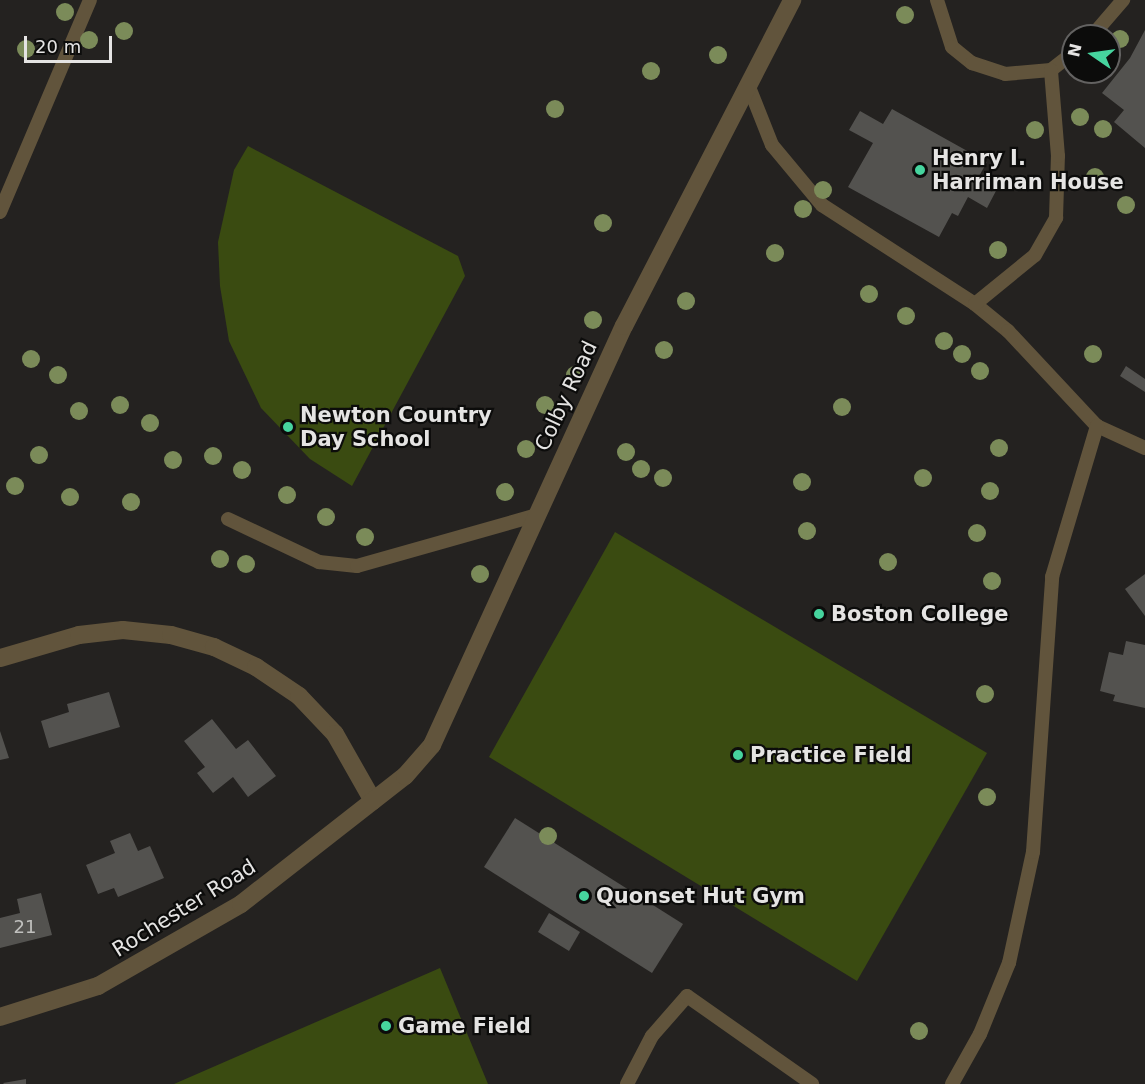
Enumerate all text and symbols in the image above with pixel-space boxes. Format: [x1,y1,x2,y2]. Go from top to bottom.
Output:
scale bar [27,24,116,62]
north arrow [1061,24,1121,84]
text: 20 m [35,36,81,57]
text: N [1064,42,1086,59]
place label: Henry I. Harriman House [932,145,1124,195]
marker: Henry I. Harriman House [913,163,927,177]
street label: Colby Road [530,337,602,455]
place label: Newton Country Day School [300,402,492,452]
marker: Newton Country Day School [281,420,295,434]
place label: Boston College [831,601,1008,627]
marker: Boston College [812,607,826,621]
place label: Practice Field [750,742,912,768]
marker: Practice Field [731,748,745,762]
street label: Rochester Road [108,854,260,962]
place label: Quonset Hut Gym [596,883,805,909]
marker: Quonset Hut Gym [577,889,591,903]
house number: 21 [14,916,36,938]
place label: Game Field [398,1013,531,1039]
marker: Game Field [379,1019,393,1033]

